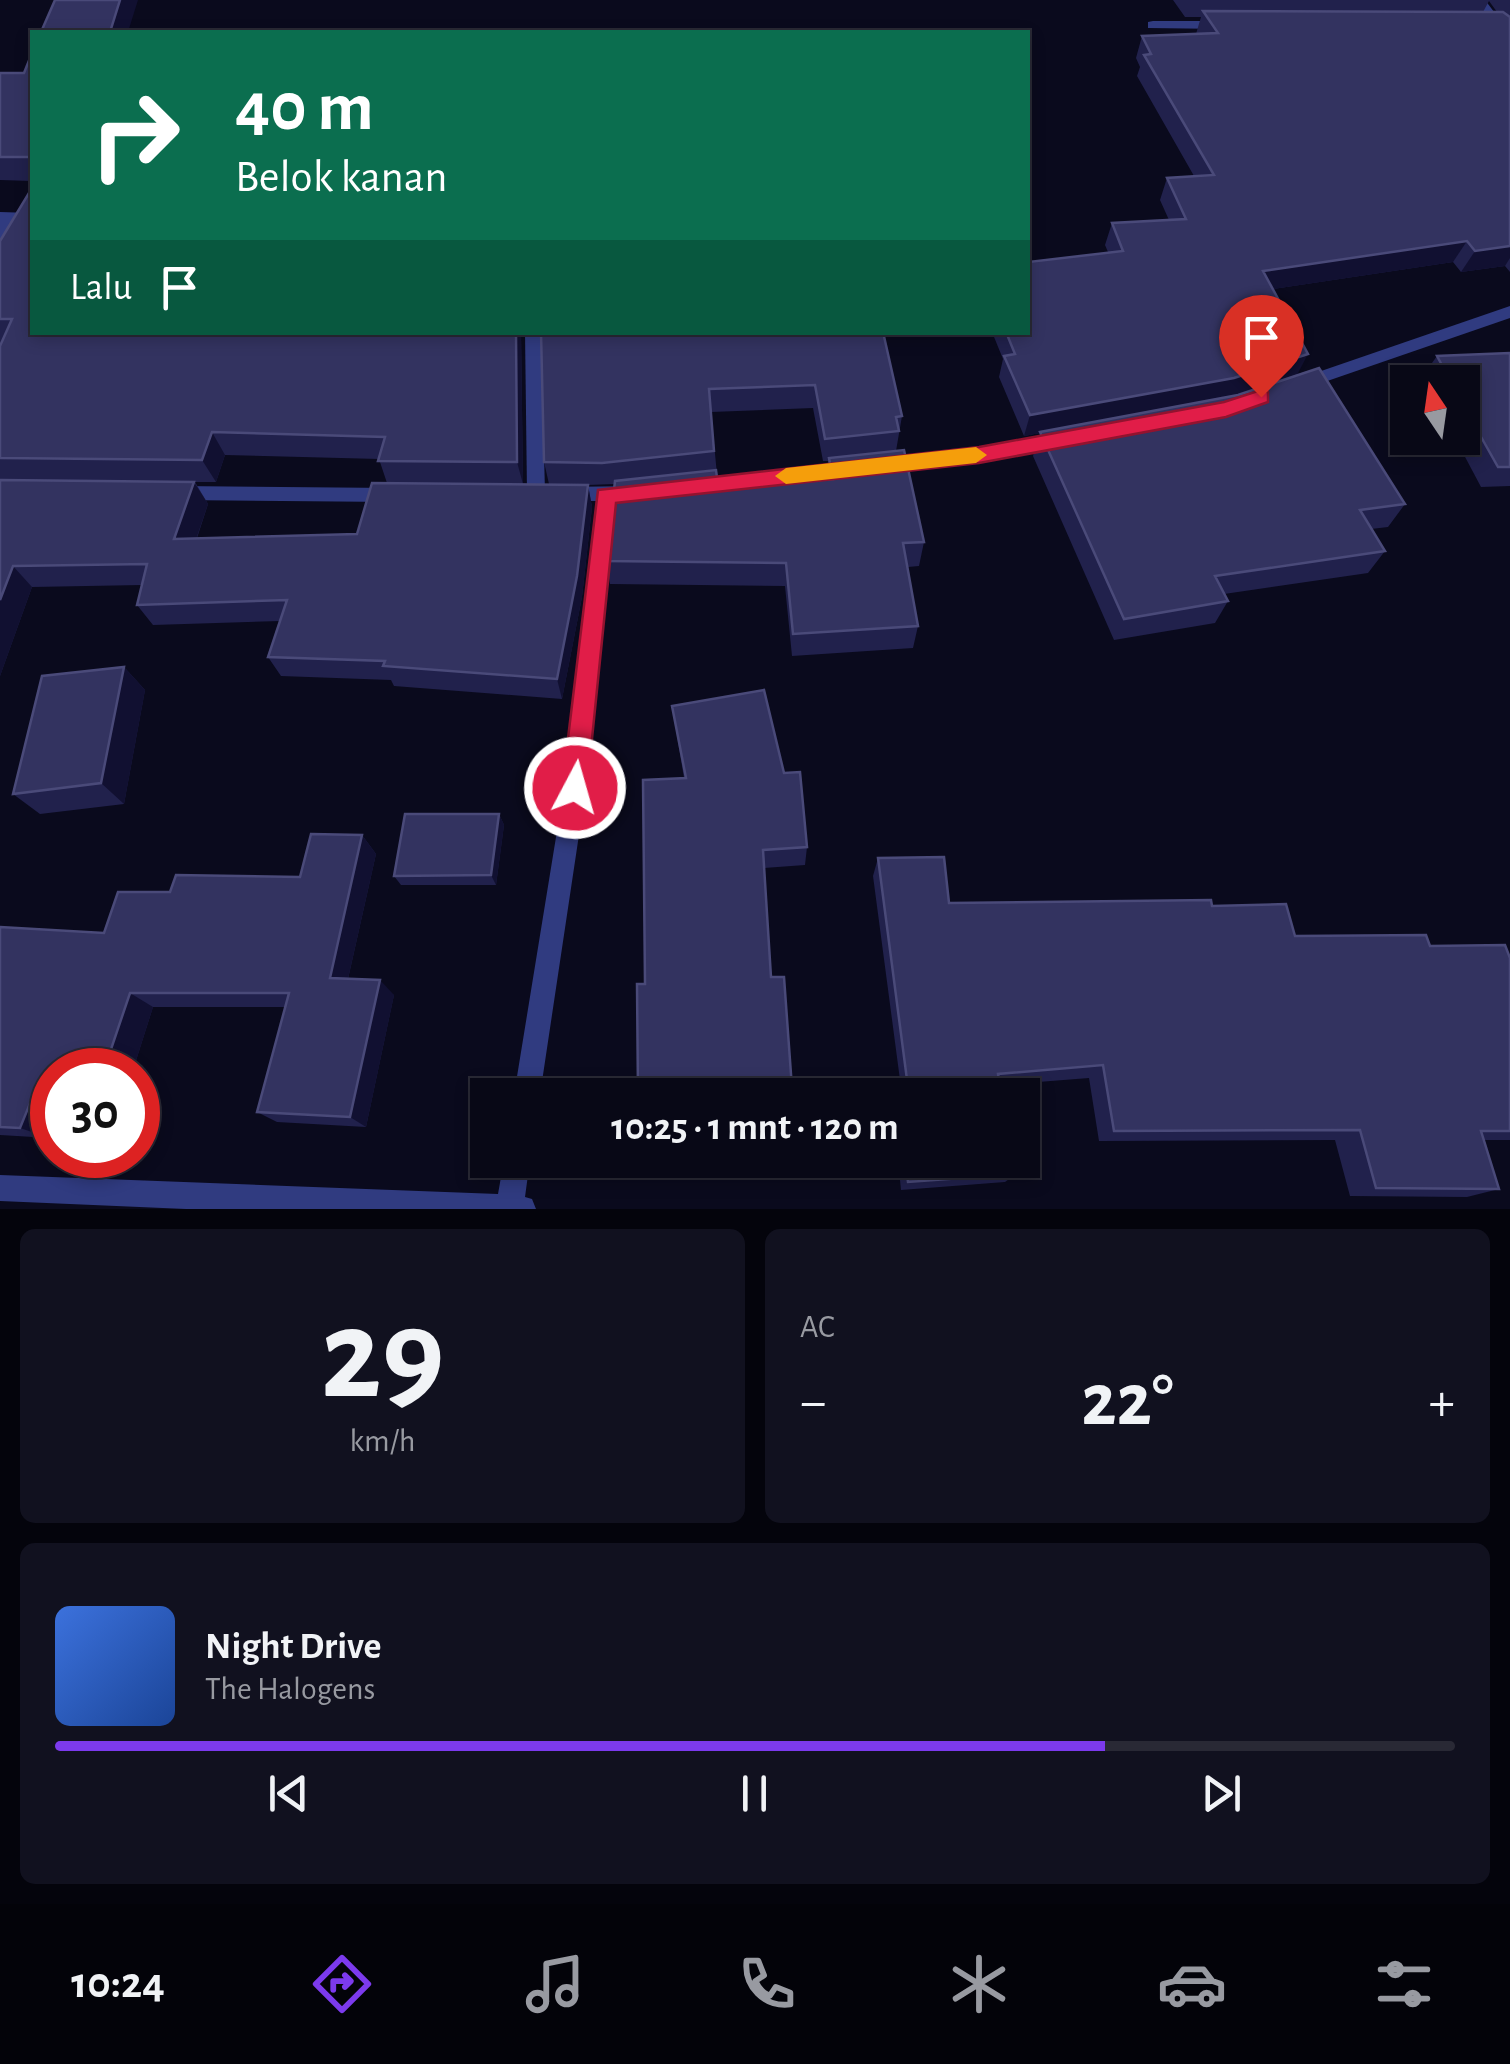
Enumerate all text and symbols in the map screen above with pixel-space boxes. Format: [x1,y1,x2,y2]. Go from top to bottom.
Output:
icon: right [70,70,200,200]
text: 40 m [235,73,374,143]
text: Belok kanan [235,155,447,200]
icon: arrive [152,260,207,315]
text: Lalu [70,269,132,307]
pin [1219,295,1304,398]
icon: arrive [1234,310,1289,365]
north arrow [1390,365,1480,455]
map controls [1390,365,1480,455]
position arrow [523,736,627,840]
speed limit sign: 30 [30,1048,160,1178]
text: 10:25 · 1 mnt · 120 m [611,1109,899,1147]
text: 29 [320,1292,445,1422]
text: AC [800,1311,835,1343]
text: 22° [1081,1364,1174,1439]
text: − [800,1375,826,1430]
text: + [1429,1375,1455,1430]
text: km/h [349,1425,416,1457]
text: Night Drive [205,1628,381,1666]
text: The Halogens [205,1673,375,1705]
icon: previous [261,1766,316,1821]
icon: pause [727,1766,782,1821]
icon: next [1194,1766,1249,1821]
icon: directions [307,1949,377,2019]
icon: music [520,1949,590,2019]
icon: phone [732,1949,802,2019]
icon: climate [944,1949,1014,2019]
icon: car [1157,1949,1227,2019]
icon: filters [1369,1949,1439,2019]
text: 10:24 [71,1961,165,2006]

